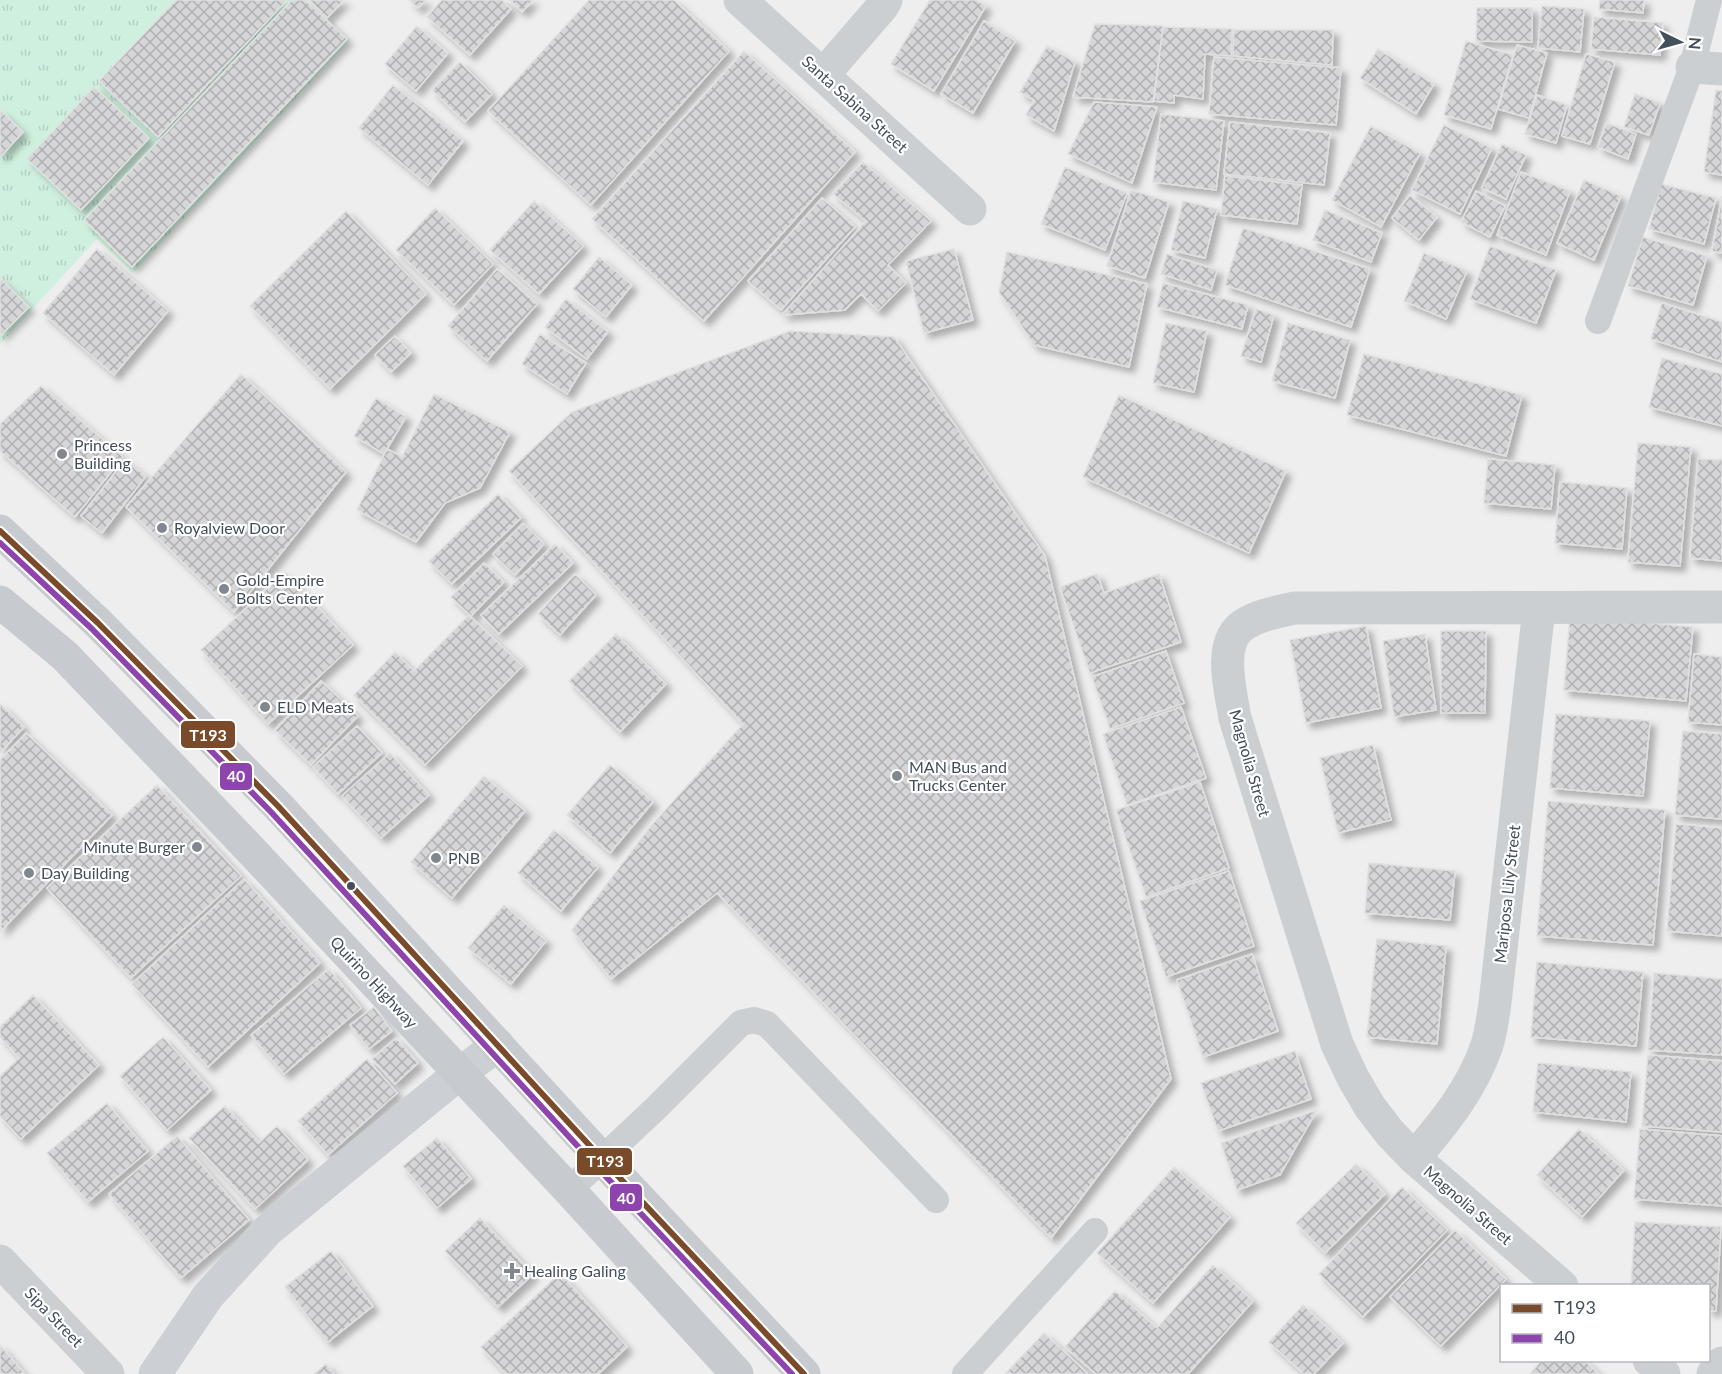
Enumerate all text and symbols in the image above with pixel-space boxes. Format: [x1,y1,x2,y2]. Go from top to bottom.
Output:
north arrow [1650,12,1710,72]
text: N [1685,36,1705,50]
street label: Santa Sabina Street [799,51,912,156]
place label: Princess Building [74,435,132,472]
marker: Princess Building [55,447,69,461]
place label: Royalview Door [174,518,285,537]
marker: Royalview Door [155,521,169,535]
place label: Gold-Empire Bolts Center [236,570,324,607]
marker: Gold-Empire Bolts Center [217,582,231,596]
place label: ELD Meats [277,697,354,716]
marker: ELD Meats [258,700,272,714]
street label: Magnolia Street [1226,707,1275,819]
line badge: T193 [180,720,236,749]
text: T193 [189,725,227,744]
place label: MAN Bus and Trucks Center [909,757,1007,794]
line badge: 40 [219,762,253,791]
text: 40 [227,766,245,785]
marker: MAN Bus and Trucks Center [890,769,904,783]
street label: Mariposa Lily Street [1490,824,1523,964]
place label: Minute Burger [83,837,185,856]
marker: Minute Burger [190,840,204,854]
place label: PNB [448,848,480,867]
marker: PNB [429,851,443,865]
place label: Day Building [41,863,129,882]
marker: Day Building [22,866,36,880]
unlabelled marker [345,880,357,892]
street label: Quirino Highway [327,932,422,1032]
line badge: T193 [576,1147,633,1176]
text: T193 [586,1151,624,1170]
street label: Magnolia Street [1420,1161,1517,1248]
line badge: 40 [609,1183,643,1212]
text: 40 [617,1188,635,1207]
place label: Healing Galing [524,1261,626,1280]
marker: Healing Galing [505,1264,519,1278]
street label: Sipa Street [21,1283,88,1351]
legend [1500,1284,1710,1362]
text: T193 [1554,1296,1596,1318]
text: 40 [1554,1326,1575,1348]

